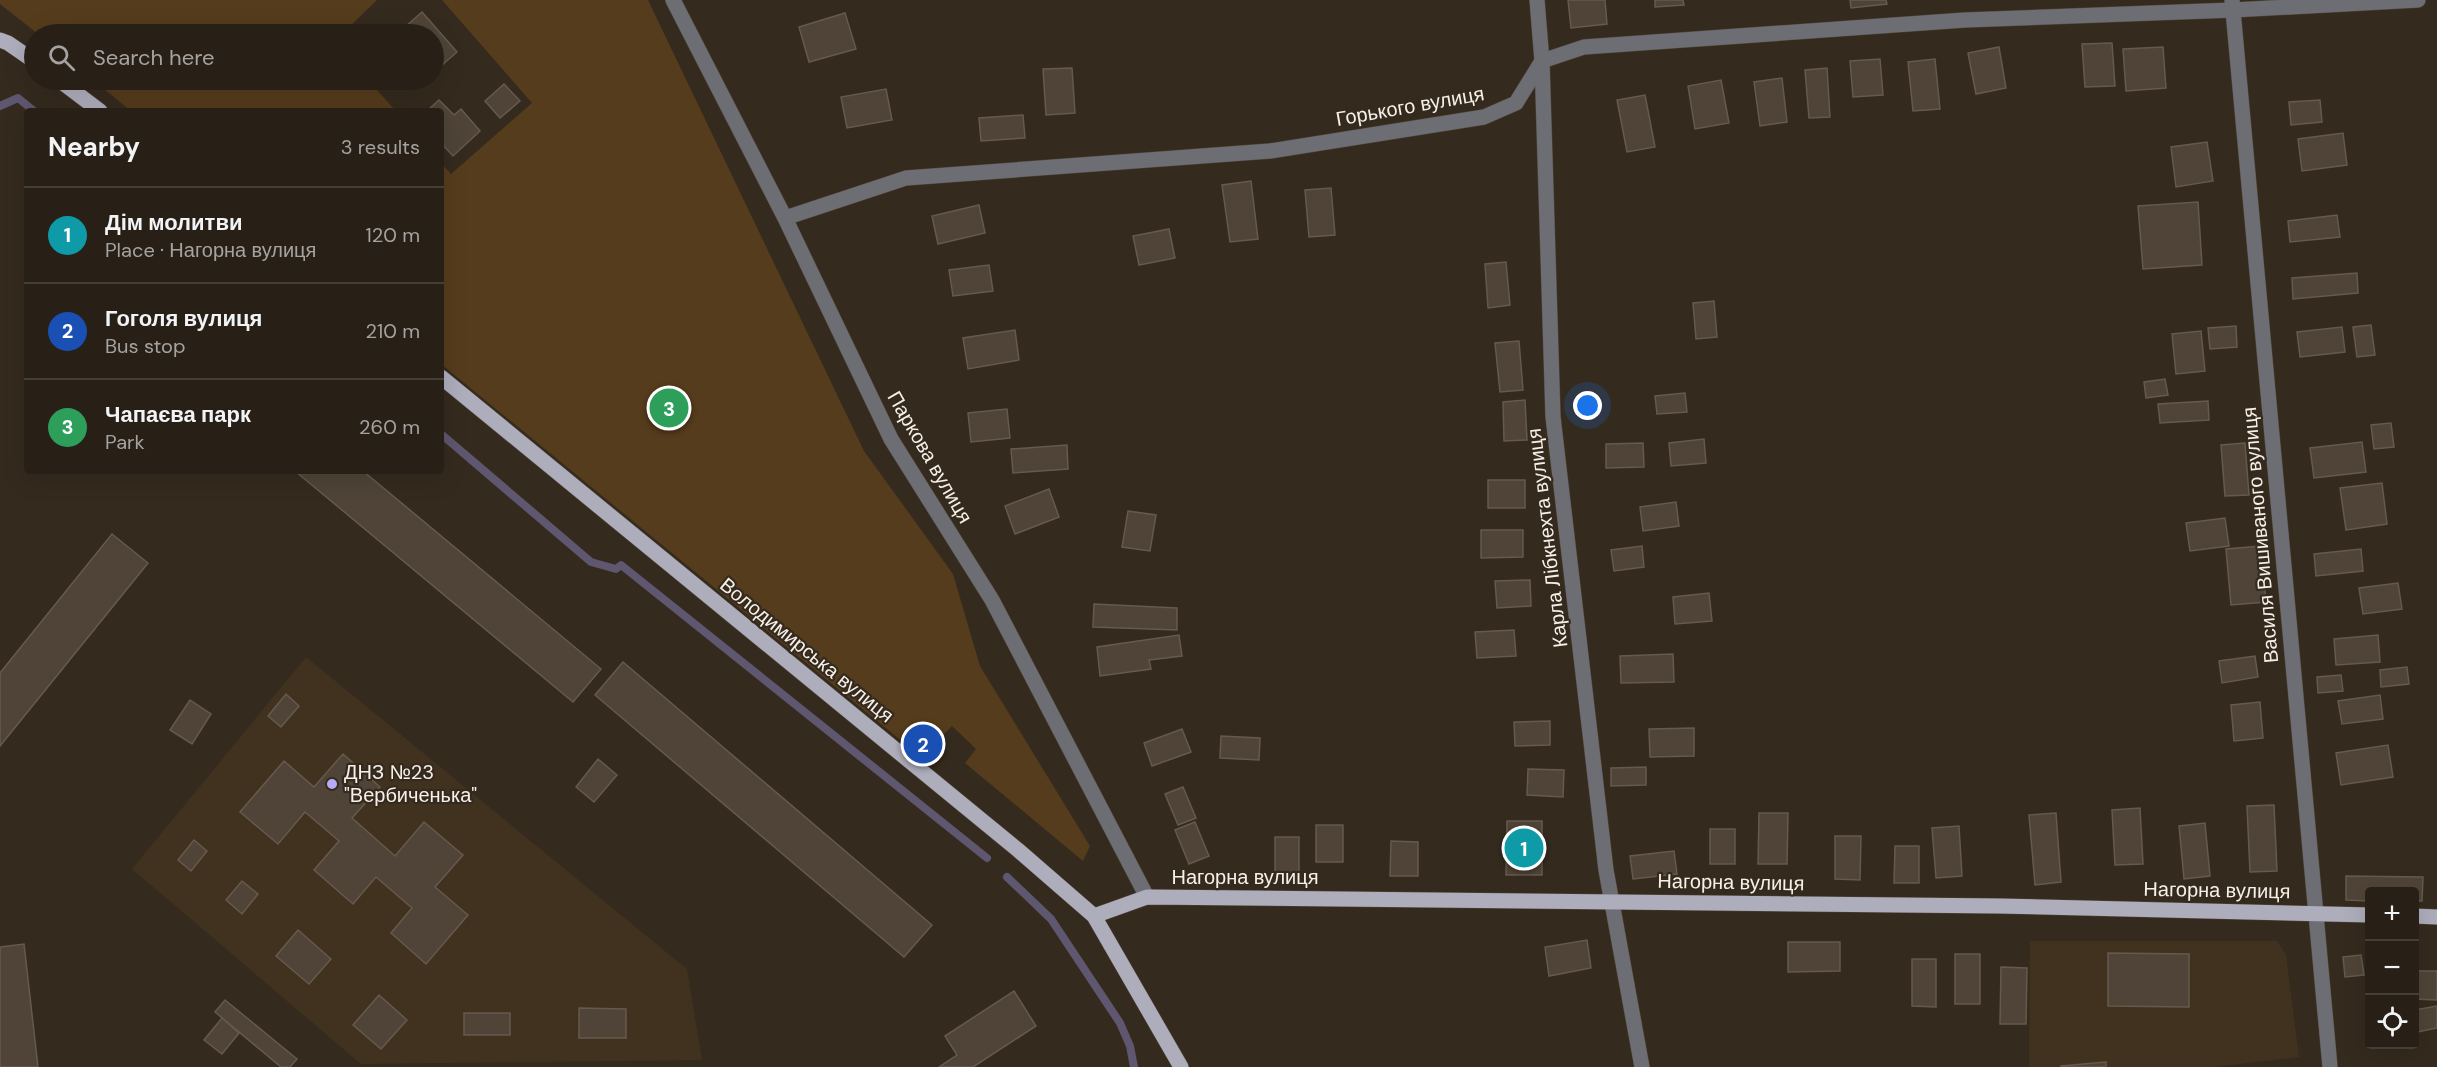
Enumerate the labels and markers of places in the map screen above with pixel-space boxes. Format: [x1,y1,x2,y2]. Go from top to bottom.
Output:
pin: 3 [650,386,688,430]
pin: 2 [904,722,942,766]
place label: ДНЗ №23 "Вербиченька" [344,759,477,808]
marker: ДНЗ №23 "Вербиченька" [325,777,339,791]
pin: 1 [1504,826,1544,870]

